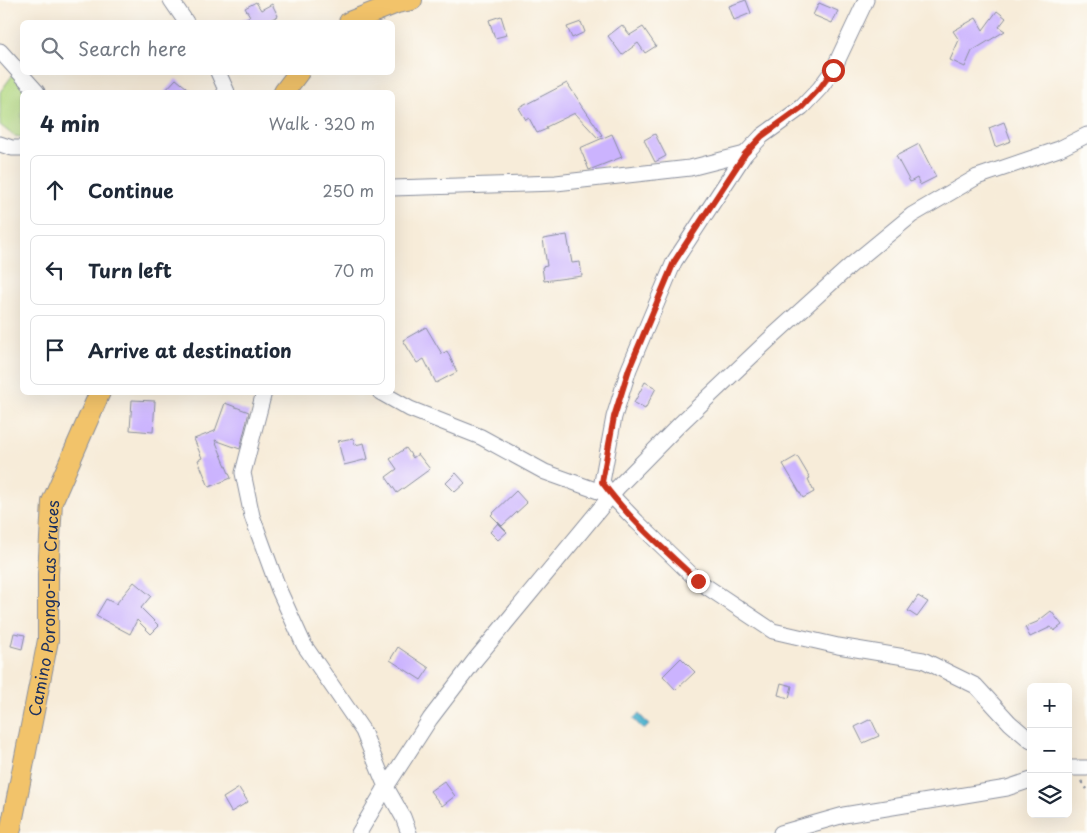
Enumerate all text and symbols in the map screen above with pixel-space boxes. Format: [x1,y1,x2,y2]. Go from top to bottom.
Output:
search box [20,20,395,75]
icon: search [38,34,66,62]
text: Search here [78,34,187,62]
route start [822,59,845,82]
text: 4 min [40,107,100,139]
text: Walk · 320 m [269,111,375,135]
icon: ahead [41,176,69,204]
text: Continue [88,176,174,204]
text: 250 m [323,178,374,202]
icon: left [41,256,69,284]
text: Turn left [88,256,172,284]
text: 70 m [334,258,374,282]
icon: arrive [41,336,69,364]
text: Arrive at destination [88,336,292,364]
street label: Camino Porongo-Las Cruces [21,500,64,718]
route end [687,570,710,593]
map controls [1027,683,1072,818]
button: + [1027,683,1072,728]
button: − [1027,728,1072,773]
button: layers [1027,773,1072,818]

